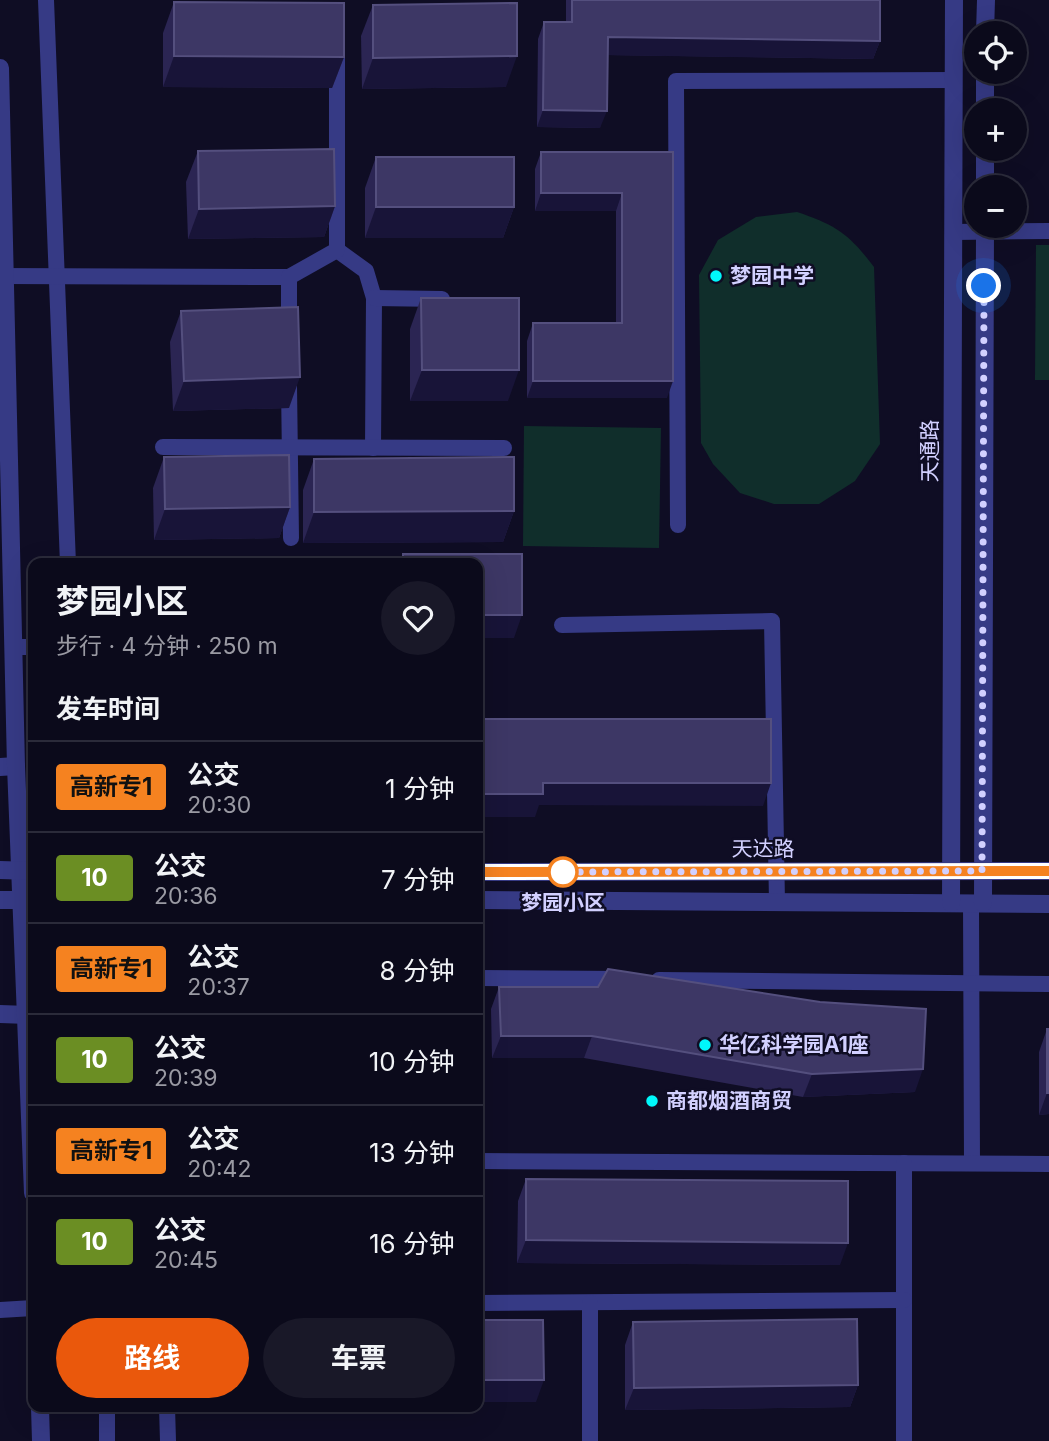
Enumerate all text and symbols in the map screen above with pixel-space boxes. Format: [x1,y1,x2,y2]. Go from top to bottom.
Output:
map controls [964,21,1027,238]
button: locate [964,21,1027,84]
button: + [964,98,1027,161]
button: − [964,175,1027,238]
place label: 梦园中学 [730,263,814,288]
marker: 梦园中学 [708,268,724,284]
your location [966,268,1001,303]
street label: 天通路 [917,420,942,483]
text: 梦园小区 [56,581,188,621]
button: heart [381,581,455,655]
text: 步行 · 4 分钟 · 250 m [56,632,278,660]
text: 发车时间 [56,693,160,724]
text: 公交 [187,759,239,790]
text: 高新专1 [70,772,152,801]
text: 1 分钟 [385,773,455,804]
text: 20:30 [187,791,251,819]
street label: 天达路 [732,836,795,861]
text: 公交 [154,850,206,881]
marker: 梦园小区 [548,857,578,887]
text: 10 [81,863,108,892]
text: 7 分钟 [381,864,455,895]
text: 20:36 [154,882,218,910]
place label: 梦园小区 [521,890,605,915]
text: 公交 [187,941,239,972]
text: 高新专1 [70,954,152,983]
text: 8 分钟 [380,955,455,986]
text: 20:37 [187,973,250,1001]
text: 公交 [154,1032,206,1063]
place label: 华亿科学园A1座 [719,1032,869,1057]
marker: 华亿科学园A1座 [697,1037,713,1053]
text: 10 [81,1045,108,1074]
text: 10 分钟 [369,1046,455,1077]
text: 20:39 [154,1064,218,1092]
place label: 商都烟酒商贸 [666,1088,792,1113]
marker: 商都烟酒商贸 [644,1093,660,1109]
text: 公交 [187,1123,239,1154]
text: 高新专1 [70,1136,152,1165]
text: 13 分钟 [369,1137,455,1168]
text: 20:42 [187,1155,251,1183]
text: 公交 [154,1214,206,1245]
text: 10 [81,1227,108,1256]
text: 16 分钟 [369,1228,455,1259]
text: 20:45 [154,1246,218,1274]
button: 路线 [56,1318,249,1398]
button: 车票 [263,1318,455,1398]

